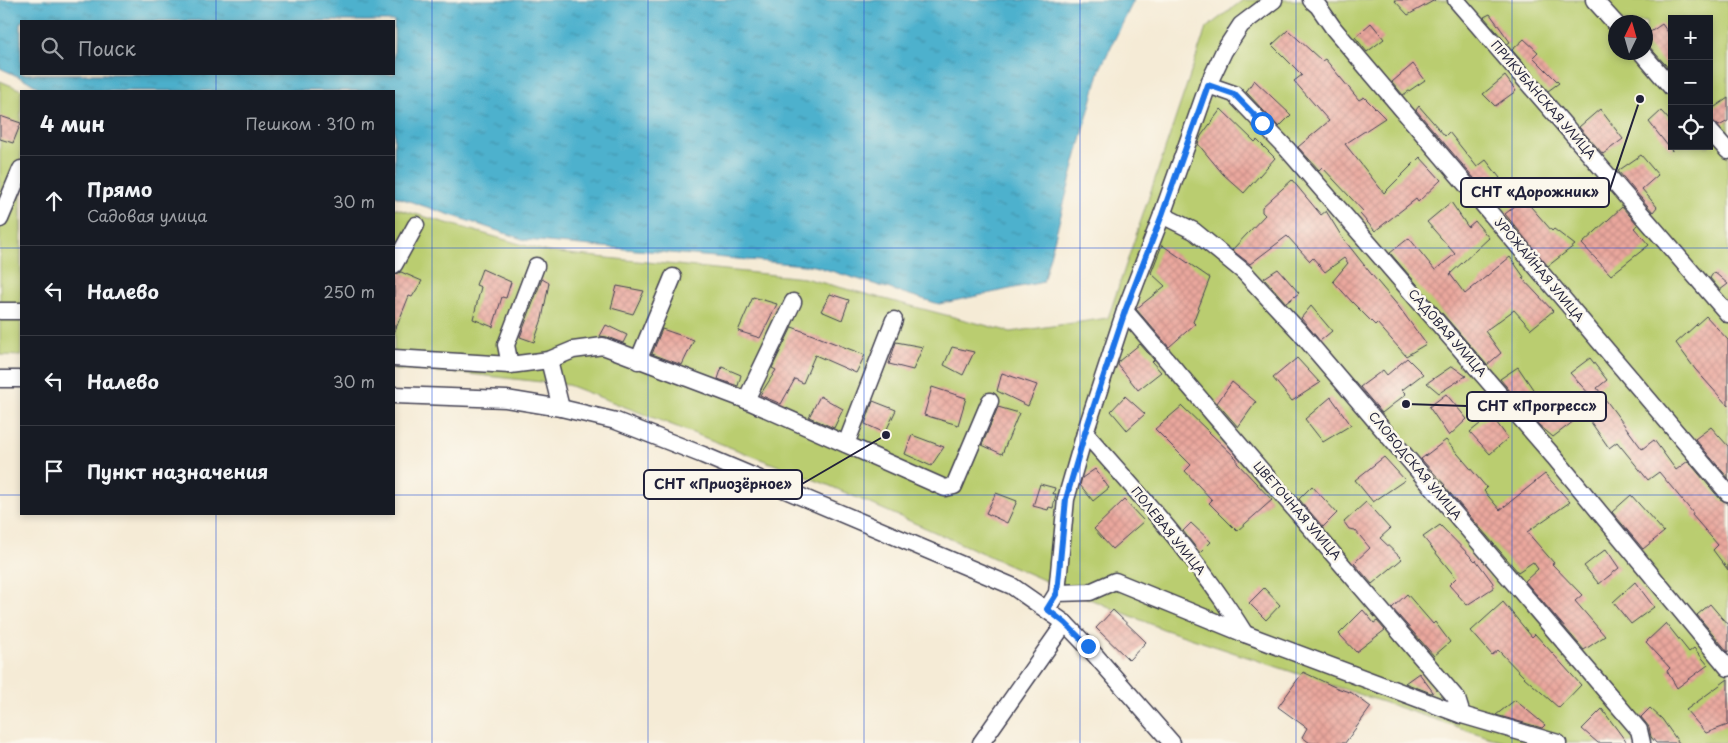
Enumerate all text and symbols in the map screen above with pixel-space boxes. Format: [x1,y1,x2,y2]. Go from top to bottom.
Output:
north arrow [1608,15,1653,60]
map controls [1668,15,1713,150]
button: + [1668,15,1713,60]
search box [20,20,395,75]
icon: search [38,34,66,62]
text: Поиск [78,34,136,62]
street label: ПРИКУБАНСКАЯ УЛИЦА [1487,36,1600,163]
button: − [1668,60,1713,105]
button: locate [1668,105,1713,150]
text: 4 мин [40,107,105,139]
text: Пешком · 310 m [246,111,375,135]
route start [1251,112,1274,135]
text: Прямо [87,175,152,203]
callout: СНТ «Дорожник» [1461,178,1609,207]
text: СНТ «Дорожник» [1471,181,1600,202]
icon: ahead [40,187,68,215]
text: 30 m [333,189,375,213]
text: Садовая улица [87,203,207,227]
street label: УРОЖАЙНАЯ УЛИЦА [1491,214,1589,325]
icon: left [40,277,68,305]
text: Налево [87,277,159,305]
text: 250 m [324,279,375,303]
street label: САДОВАЯ УЛИЦА [1404,284,1491,380]
icon: left [40,367,68,395]
text: Налево [87,367,159,395]
text: 30 m [333,369,375,393]
callout: СНТ «Прогресс» [1467,392,1606,421]
text: СНТ «Прогресс» [1477,395,1597,416]
street label: СЛОБОДСКАЯ УЛИЦА [1365,407,1466,523]
icon: arrive [40,457,68,485]
text: Пункт назначения [87,457,268,485]
street label: ЦВЕТОЧНАЯ УЛИЦА [1250,457,1346,564]
callout: СНТ «Приозёрное» [644,470,802,499]
text: СНТ «Приозёрное» [654,473,793,494]
street label: ПОЛЕВАЯ УЛИЦА [1127,482,1210,578]
route end [1077,635,1100,658]

